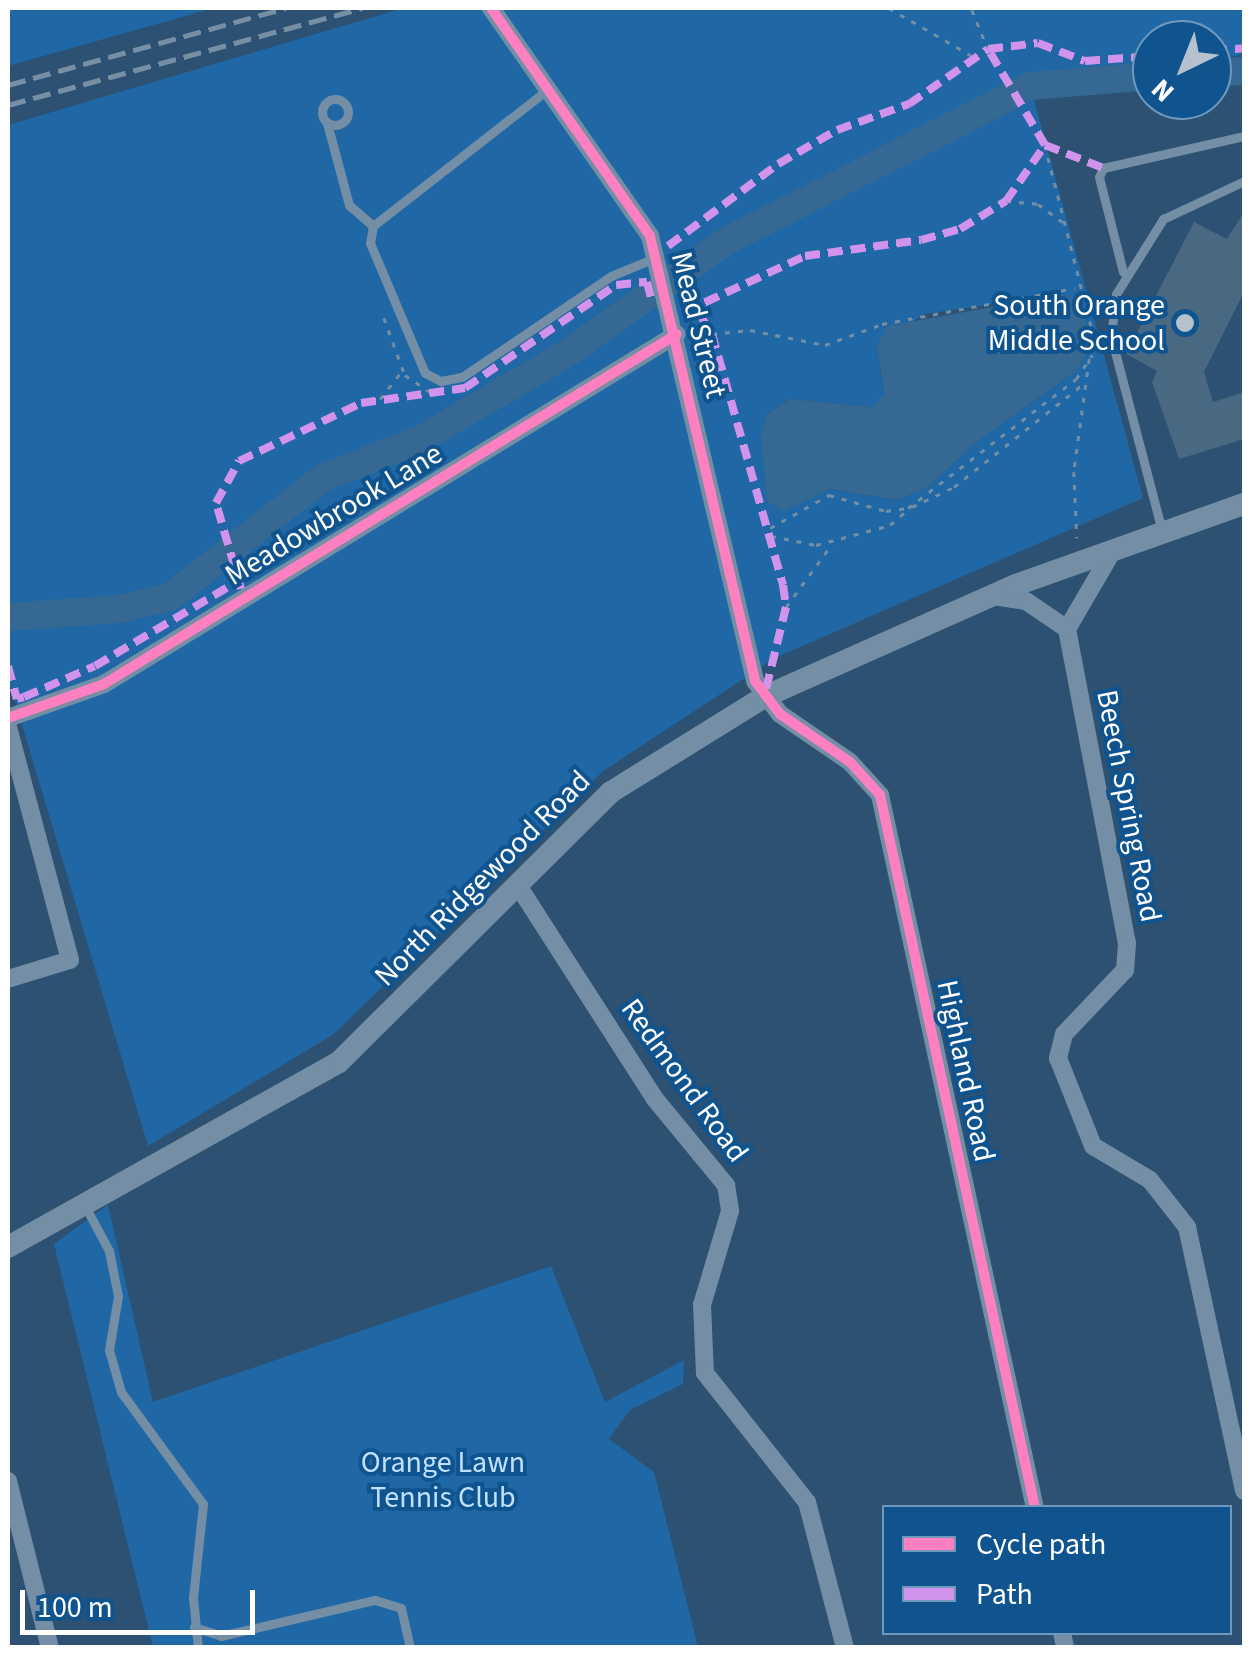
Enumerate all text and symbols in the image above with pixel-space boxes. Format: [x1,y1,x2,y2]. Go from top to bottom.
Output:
north arrow [1132,20,1232,120]
text: N [1142,69,1183,111]
street label: Mead Street [662,248,734,402]
place label: South Orange Middle School [988,288,1165,358]
marker: South Orange Middle School [1174,312,1196,334]
street label: Meadowbrook Lane [219,436,449,594]
street label: Beech Spring Road [1088,687,1168,925]
street label: North Ridgewood Road [368,764,598,994]
street label: Highland Road [928,977,1002,1165]
street label: Redmond Road [613,992,755,1170]
park label: Orange Lawn Tennis Club [361,1445,525,1516]
legend [882,1505,1232,1635]
text: Cycle path [976,1523,1106,1566]
scale bar [25,1570,260,1632]
text: Path [976,1573,1033,1616]
text: 100 m [37,1586,113,1629]

